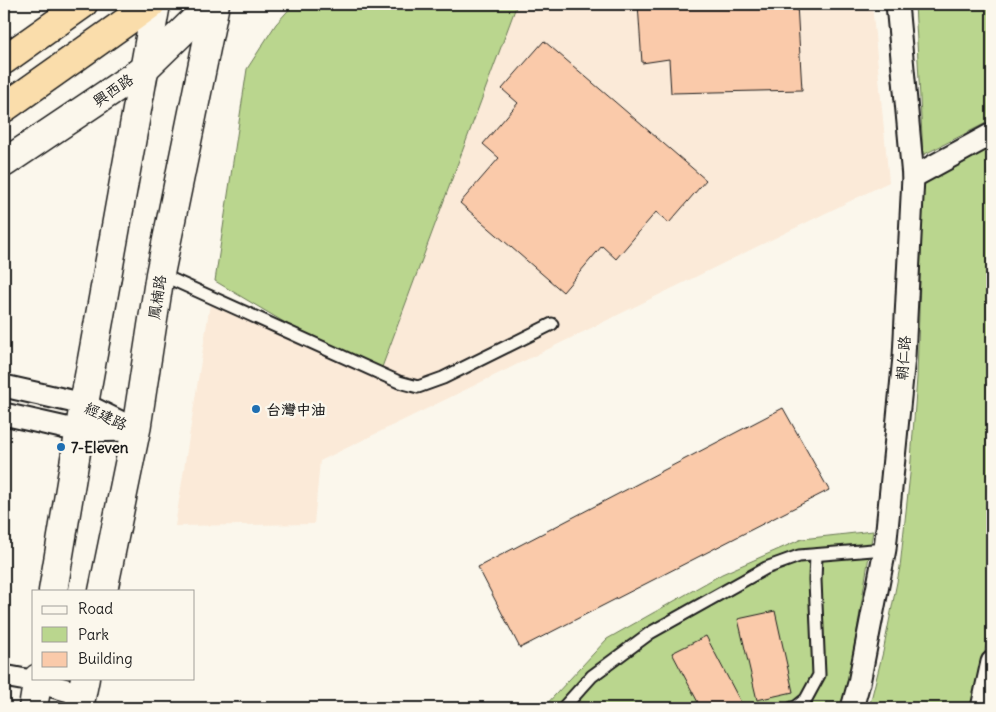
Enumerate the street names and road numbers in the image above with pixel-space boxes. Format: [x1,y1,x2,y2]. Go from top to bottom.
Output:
street label: 興西路 [89,70,137,110]
street label: 鳳楠路 [144,273,170,321]
street label: 朝仁路 [892,335,914,381]
street label: 經建路 [82,398,130,434]

